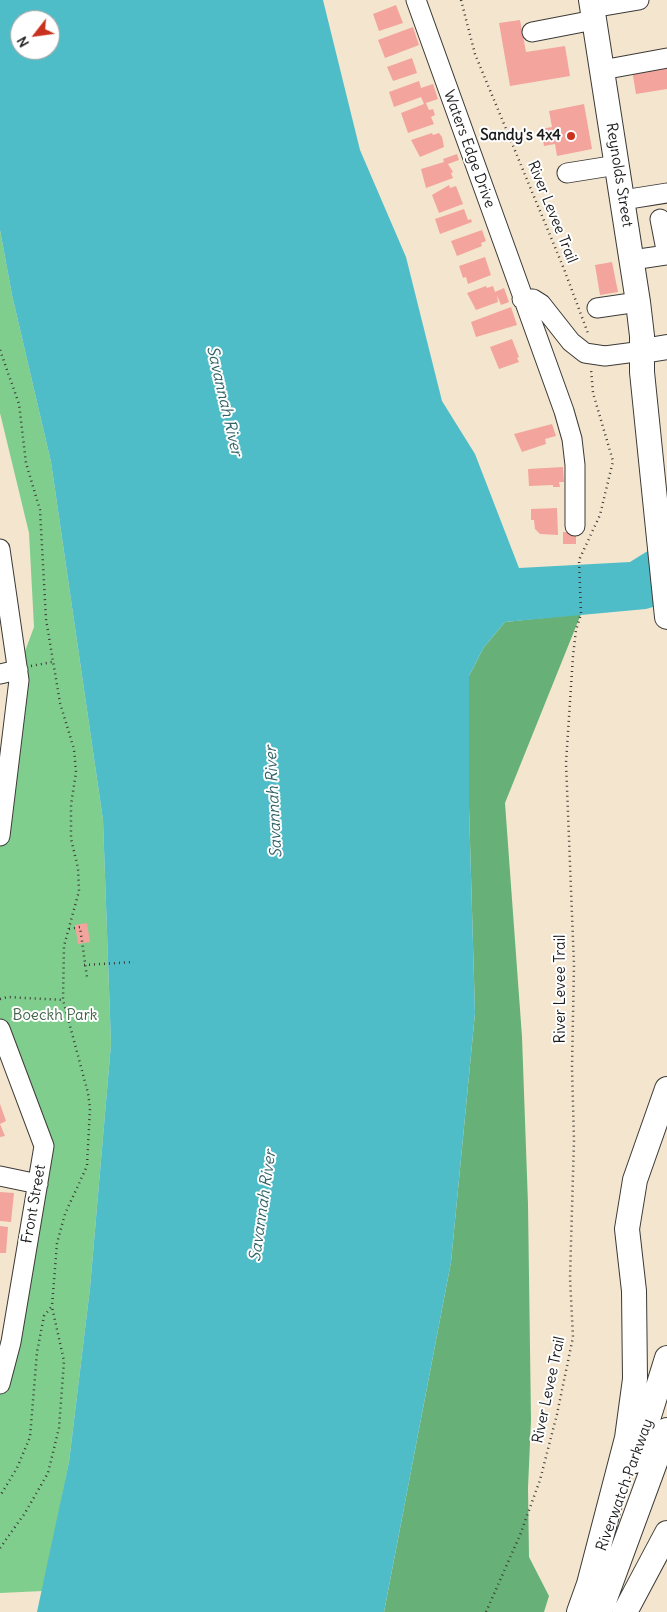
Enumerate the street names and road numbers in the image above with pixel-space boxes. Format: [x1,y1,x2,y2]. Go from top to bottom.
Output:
street label: Waters Edge Drive [439,88,499,210]
street label: Reynolds Street [602,121,636,229]
street label: River Levee Trail [523,158,581,266]
street label: River Levee Trail [552,935,570,1043]
street label: Front Street [18,1163,50,1245]
street label: River Levee Trail [529,1335,569,1445]
street label: Riverwatch Parkway [593,1416,657,1554]

